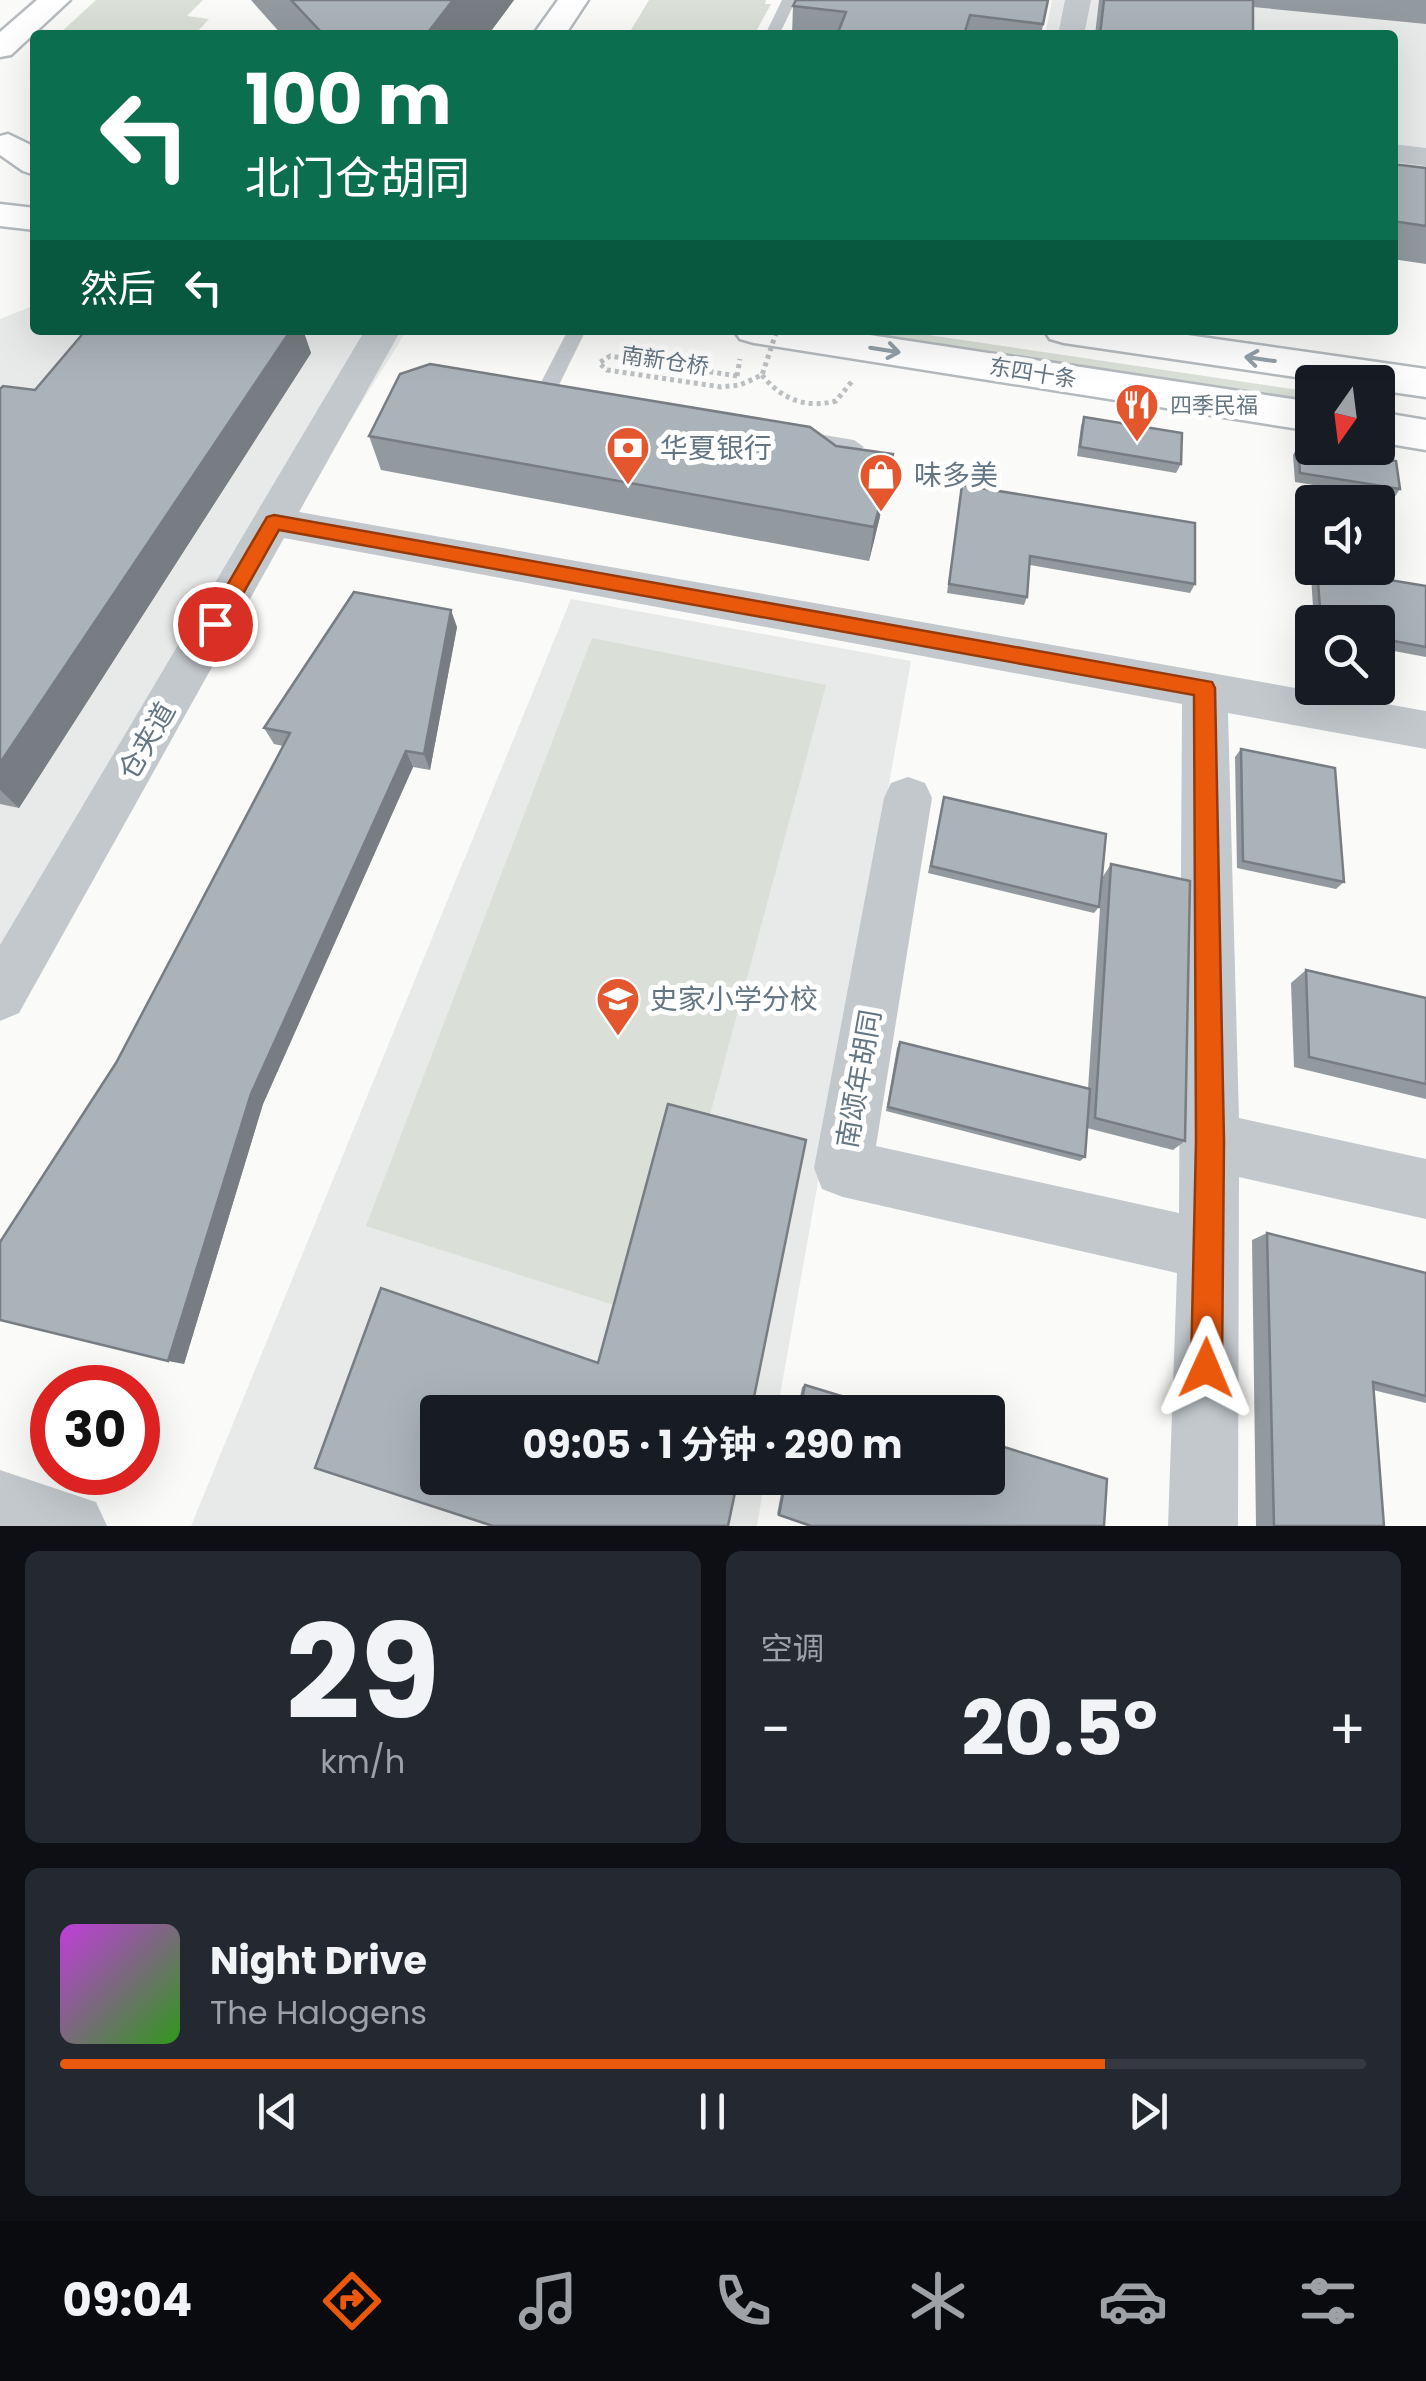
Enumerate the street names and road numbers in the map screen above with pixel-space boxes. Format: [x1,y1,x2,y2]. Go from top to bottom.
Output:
street label: 南新仓桥 [619,340,711,382]
street label: 东四十条 [987,351,1079,395]
street label: 仓夹道 [109,695,185,787]
street label: 南颂年胡同 [828,1007,890,1151]

